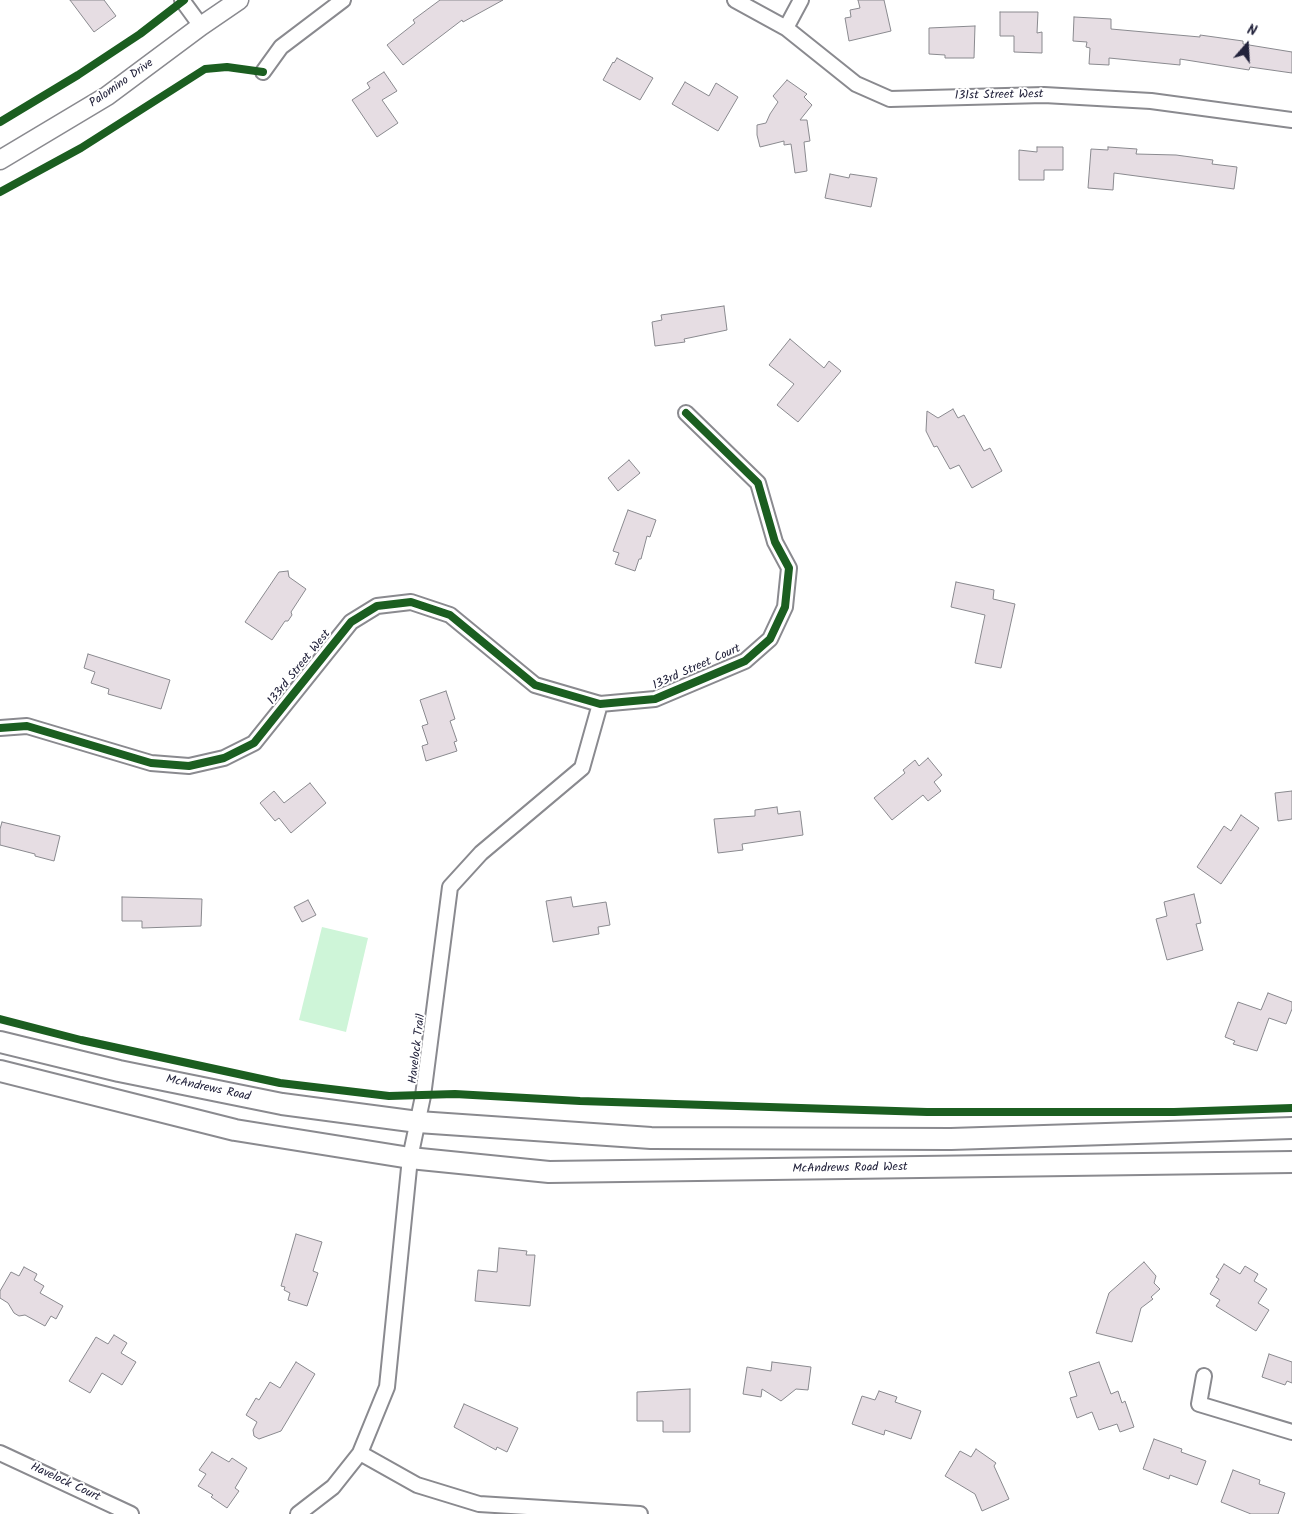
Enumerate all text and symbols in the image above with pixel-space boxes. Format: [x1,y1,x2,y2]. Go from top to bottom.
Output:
text: N [1244,19,1260,43]
north arrow [1222,20,1272,70]
street label: Palomino Drive [87,57,157,111]
street label: 131st Street West [955,88,1043,104]
street label: 133rd Street West [265,628,335,708]
street label: 133rd Street Court [651,642,743,694]
street label: Havelock Trail [407,1013,429,1085]
street label: McAndrews Road [164,1073,252,1105]
street label: McAndrews Road West [792,1161,908,1177]
street label: Havelock Court [28,1461,102,1505]

